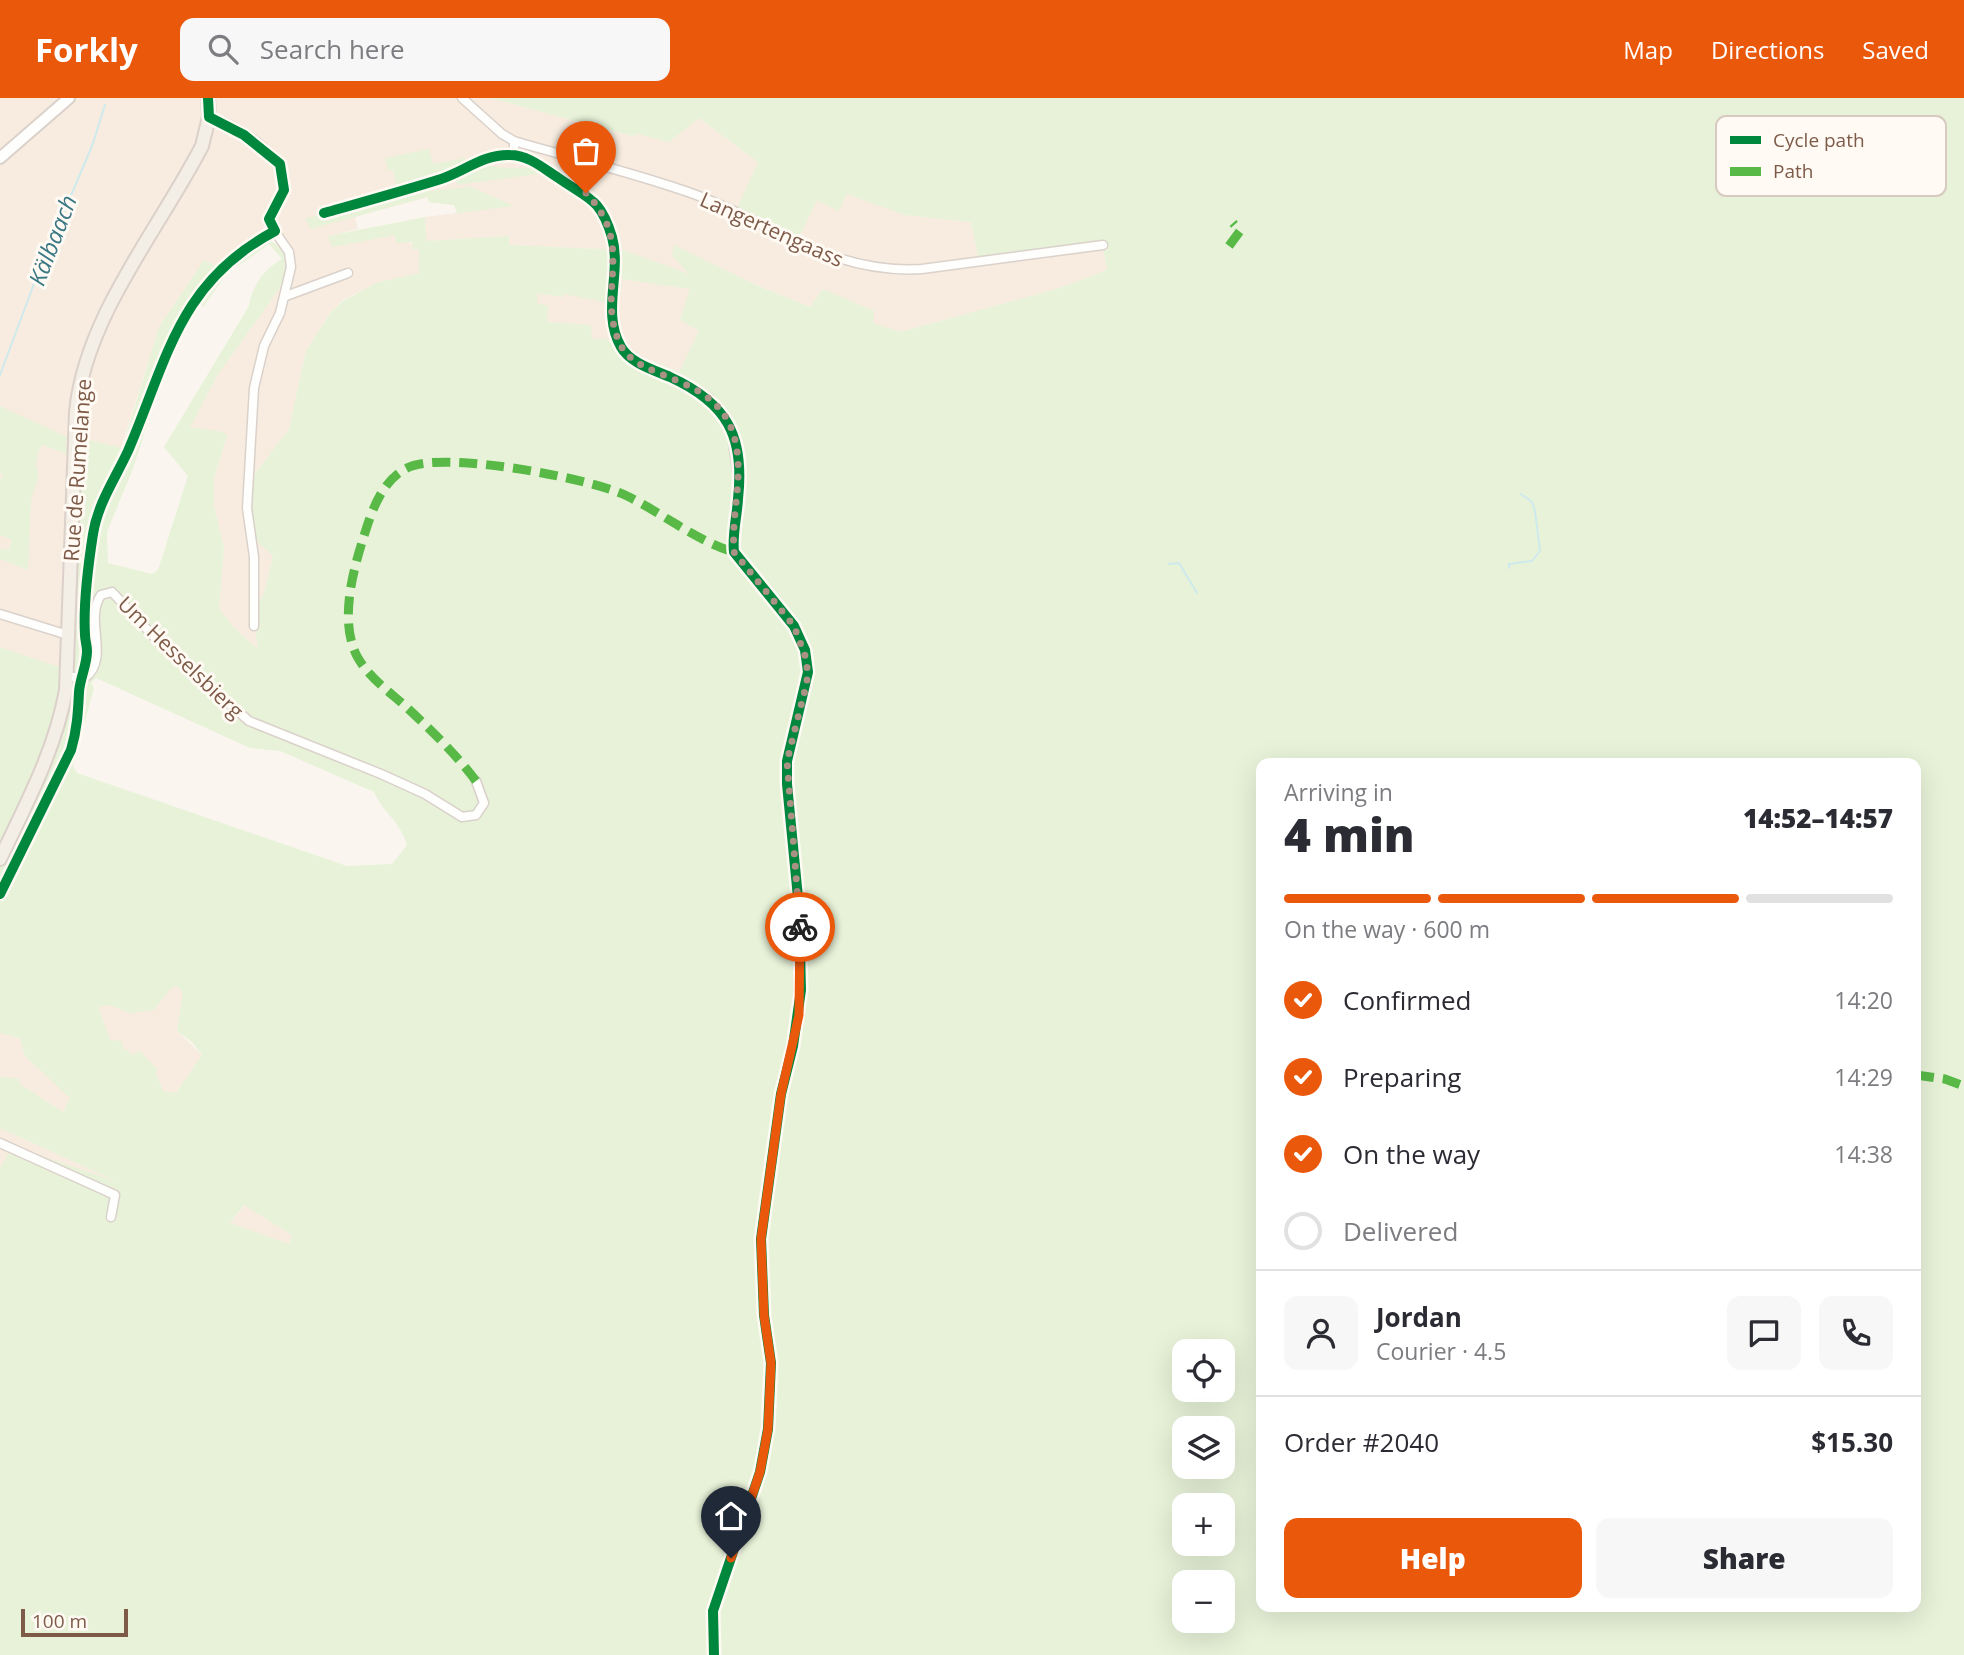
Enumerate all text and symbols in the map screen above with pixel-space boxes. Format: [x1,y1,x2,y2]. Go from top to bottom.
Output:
search box [180,18,670,81]
text: Forkly [35,27,138,72]
icon: search [204,30,242,68]
text: Search here [260,31,405,67]
text: Map [1623,33,1673,66]
text: Directions [1711,33,1824,66]
text: Saved [1862,33,1929,66]
legend [1716,116,1946,196]
pin [556,121,616,193]
text: Cycle path [1773,127,1865,153]
icon: bag [567,132,605,170]
text: Path [1773,158,1813,184]
street label: Langertengaass [696,185,848,273]
water label: Kälbaach [20,190,84,290]
street label: Rue de Rumelange [57,378,97,562]
street label: Um Hesselsbierg [112,590,250,724]
text: Arriving in [1284,776,1393,808]
text: 14:52–14:57 [1743,800,1893,836]
text: 4 min [1284,803,1415,865]
courier [765,892,835,962]
icon: bike [781,908,819,946]
text: On the way · 600 m [1284,913,1490,945]
icon: check [1284,981,1322,1019]
text: Confirmed [1343,982,1471,1018]
text: 14:20 [1834,984,1893,1016]
icon: check [1284,1058,1322,1096]
text: Preparing [1343,1059,1461,1095]
text: 14:29 [1834,1061,1893,1093]
icon: check [1284,1135,1322,1173]
text: On the way [1343,1136,1480,1172]
text: 14:38 [1834,1138,1893,1170]
text: Delivered [1343,1213,1458,1249]
button: person [1284,1296,1358,1370]
button: chat [1727,1296,1801,1370]
button: phone [1819,1296,1893,1370]
text: Jordan [1376,1299,1462,1335]
text: Courier · 4.5 [1376,1335,1506,1367]
map controls [1172,1339,1235,1633]
button: locate [1172,1339,1235,1402]
button: layers [1172,1416,1235,1479]
text: Order #2040 [1284,1424,1439,1460]
text: $15.30 [1811,1424,1893,1460]
pin [701,1486,761,1558]
button: + [1172,1493,1235,1556]
icon: home [712,1497,750,1535]
button: Help [1284,1518,1582,1598]
button: Share [1596,1518,1893,1598]
button: − [1172,1570,1235,1633]
scale bar [21,1606,128,1638]
text: 100 m [32,1608,87,1634]

